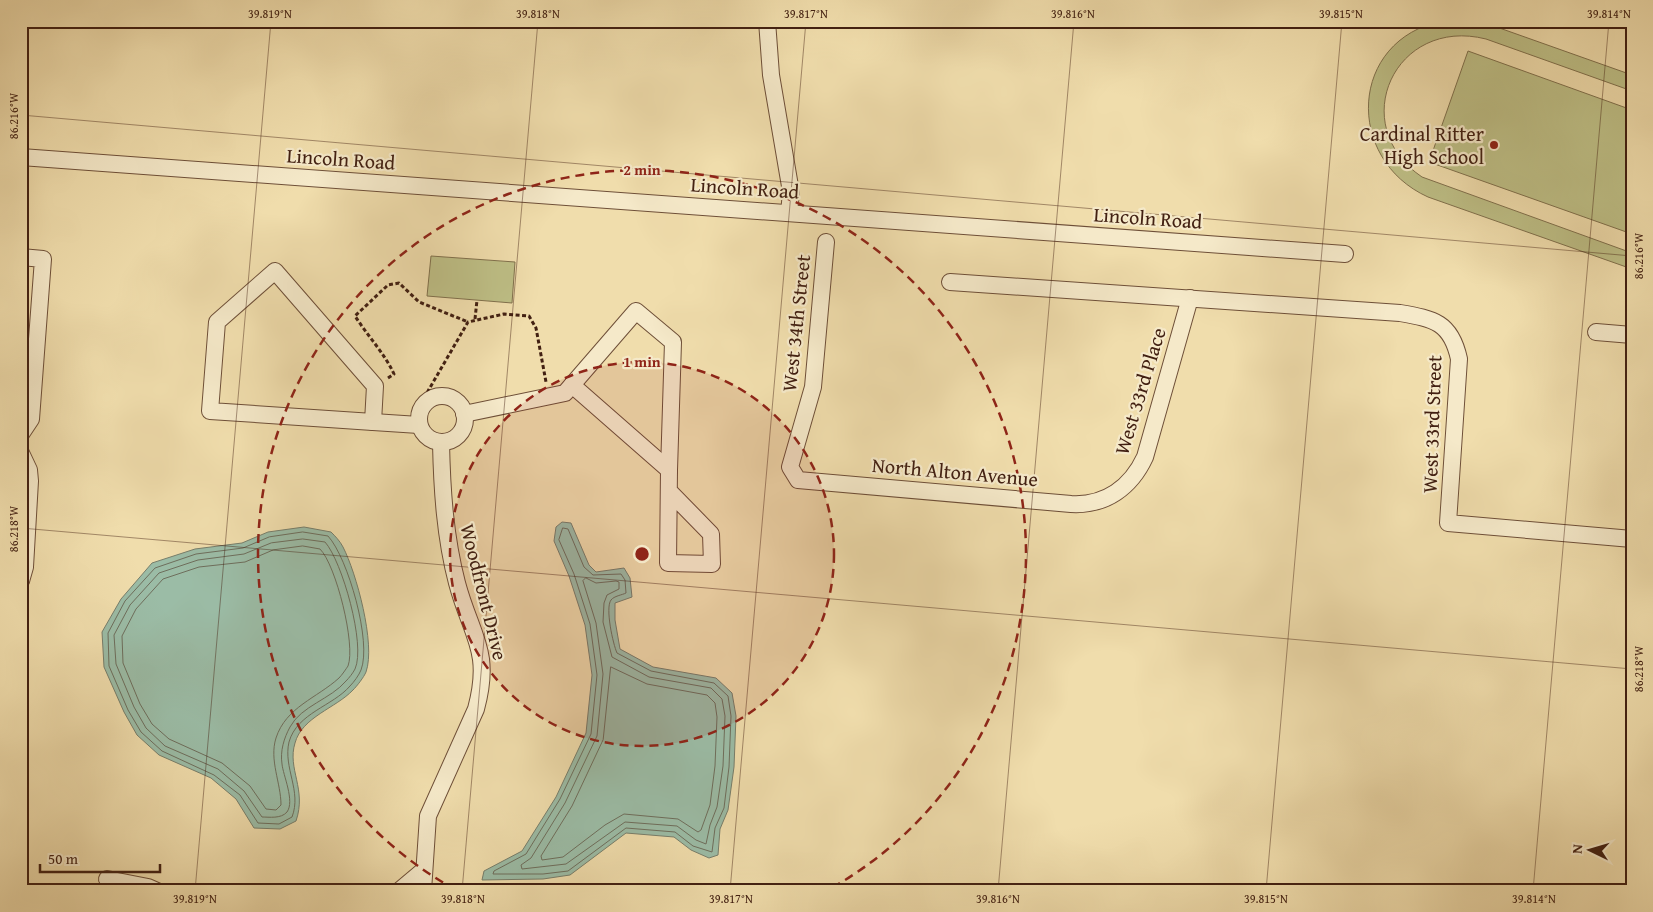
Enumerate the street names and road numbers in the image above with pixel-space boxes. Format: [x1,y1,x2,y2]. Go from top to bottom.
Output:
street label: Lincoln Road [286,140,397,177]
street label: Lincoln Road [690,169,801,206]
street label: Lincoln Road [1093,199,1204,236]
street label: West 34th Street [774,253,817,393]
street label: West 33rd Place [1106,324,1173,458]
street label: West 33rd Street [1415,355,1448,493]
street label: North Alton Avenue [871,450,1039,493]
street label: Woodfront Drive [454,521,515,663]

